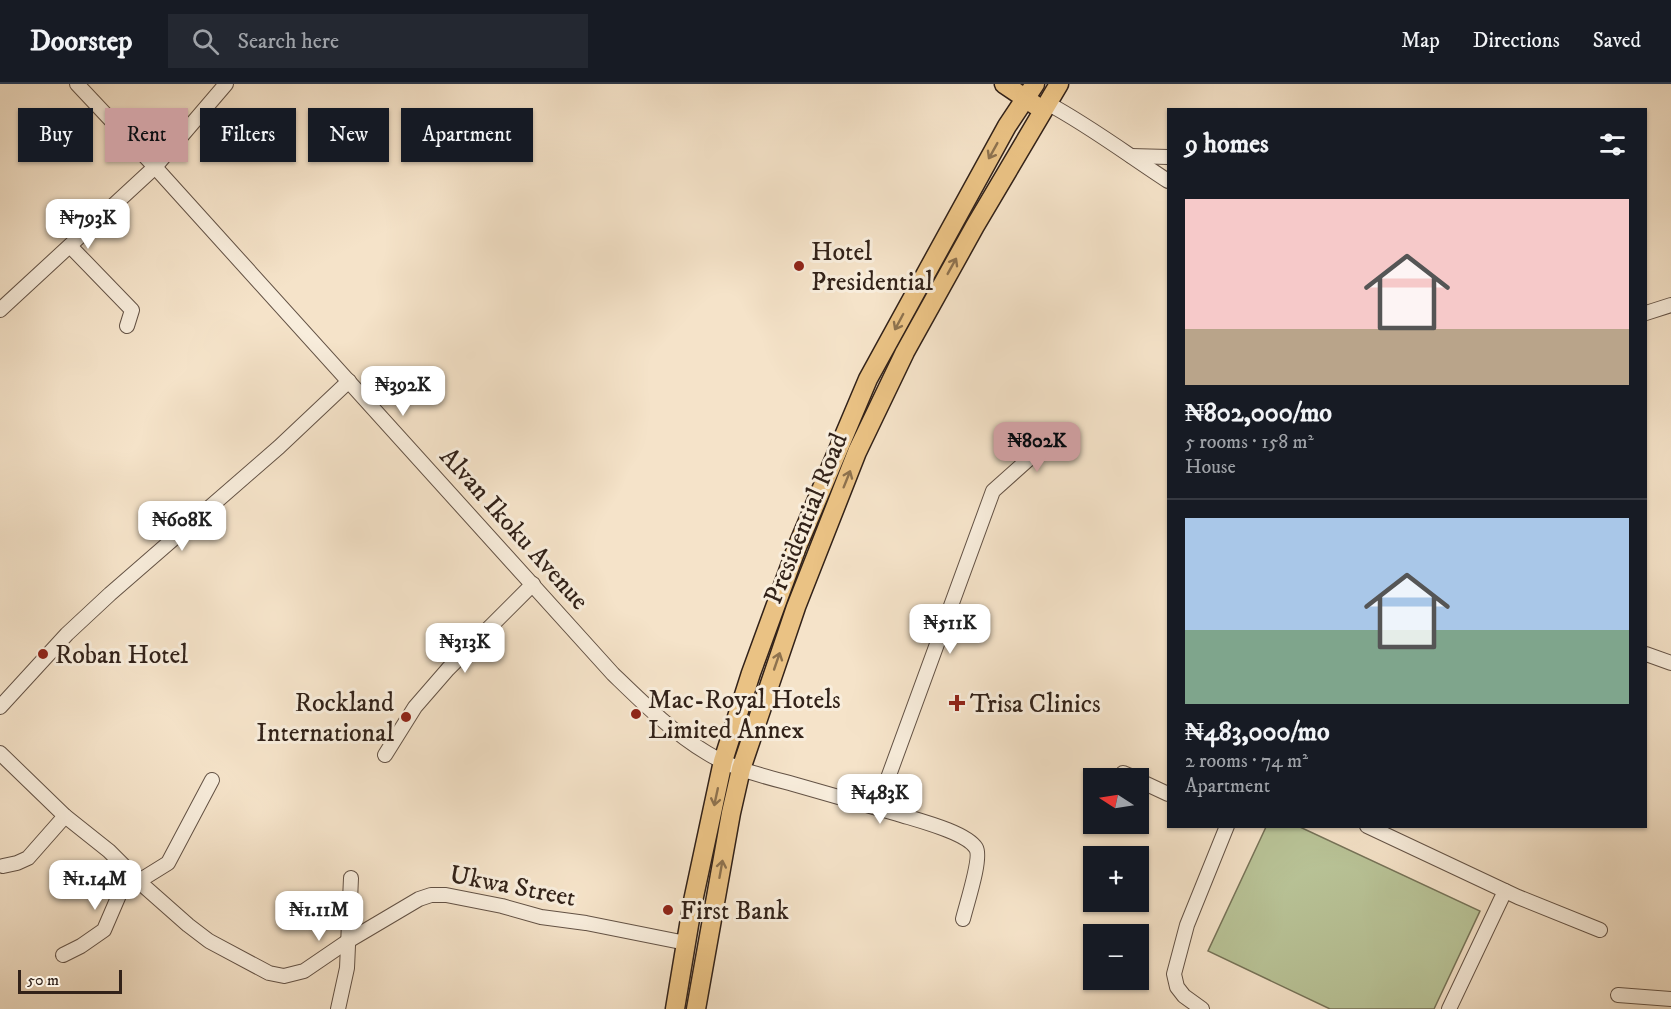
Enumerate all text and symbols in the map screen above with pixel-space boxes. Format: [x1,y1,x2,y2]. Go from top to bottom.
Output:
search box [168,14,588,68]
text: Doorstep [30,24,132,59]
icon: search [189,25,222,58]
text: Search here [237,28,339,55]
text: Map [1401,28,1440,54]
text: Directions [1473,28,1560,54]
text: Saved [1593,28,1641,54]
chip: Buy [18,108,93,162]
chip: Rent [105,108,188,162]
chip: Filters [200,108,296,162]
chip: New [308,108,389,162]
chip: Apartment [401,108,533,162]
text: 9 homes [1185,128,1269,161]
icon: filters [1596,128,1629,161]
one-way arrow [987,142,998,160]
pin: ₦793K [46,199,130,250]
text: ₦793K [60,206,116,231]
place label: Hotel Presidential [811,236,933,299]
icon: home [1353,238,1461,346]
one-way arrow [947,258,958,276]
marker: Hotel Presidential [792,259,806,273]
one-way arrow [893,313,905,330]
pin: ₦392K [361,366,445,417]
text: ₦392K [375,373,431,398]
text: ₦802,000/mo [1185,397,1332,430]
pin: ₦802K [995,422,1079,473]
street label: Presidential Road [757,428,856,609]
text: ₦802K [1007,429,1067,454]
text: 5 rooms · 158 m² [1185,430,1314,455]
street label: Alvan Ikoku Avenue [432,441,596,617]
text: House [1185,455,1236,480]
one-way arrow [842,470,853,488]
pin: ₦608K [140,501,224,552]
text: ₦608K [152,508,212,533]
icon: home [1353,557,1461,665]
pin: ₦511K [908,604,992,655]
text: ₦511K [923,611,977,636]
pin: ₦313K [423,623,507,674]
text: ₦313K [440,630,490,655]
place label: Roban Hotel [55,639,188,672]
marker: Roban Hotel [36,647,50,661]
one-way arrow [773,652,784,671]
place label: Mac-Royal Hotels Limited Annex [648,684,841,747]
place label: Rockland International [256,687,394,750]
place label: Trisa Clinics [970,688,1101,721]
marker: Trisa Clinics [948,694,966,712]
marker: Mac-Royal Hotels Limited Annex [629,707,643,721]
marker: Rockland International [399,710,413,724]
text: ₦483,000/mo [1185,716,1330,749]
text: 2 rooms · 74 m² [1185,749,1308,774]
north arrow [1083,768,1149,834]
map controls [1083,768,1149,990]
pin: ₦483K [838,774,922,825]
text: Apartment [1185,774,1270,799]
text: ₦483K [851,781,909,806]
one-way arrow [709,787,721,806]
button: + [1083,846,1149,912]
street label: Ukwa Street [447,858,579,915]
one-way arrow [716,859,727,879]
pin: ₦1.14M [46,860,144,911]
text: ₦1.14M [63,867,127,892]
pin: ₦1.11M [270,891,368,942]
place label: First Bank [680,895,789,928]
text: ₦1.11M [289,898,349,923]
marker: First Bank [661,903,675,917]
button: − [1083,924,1149,990]
scale bar [18,967,122,994]
text: 50 m [27,970,59,990]

